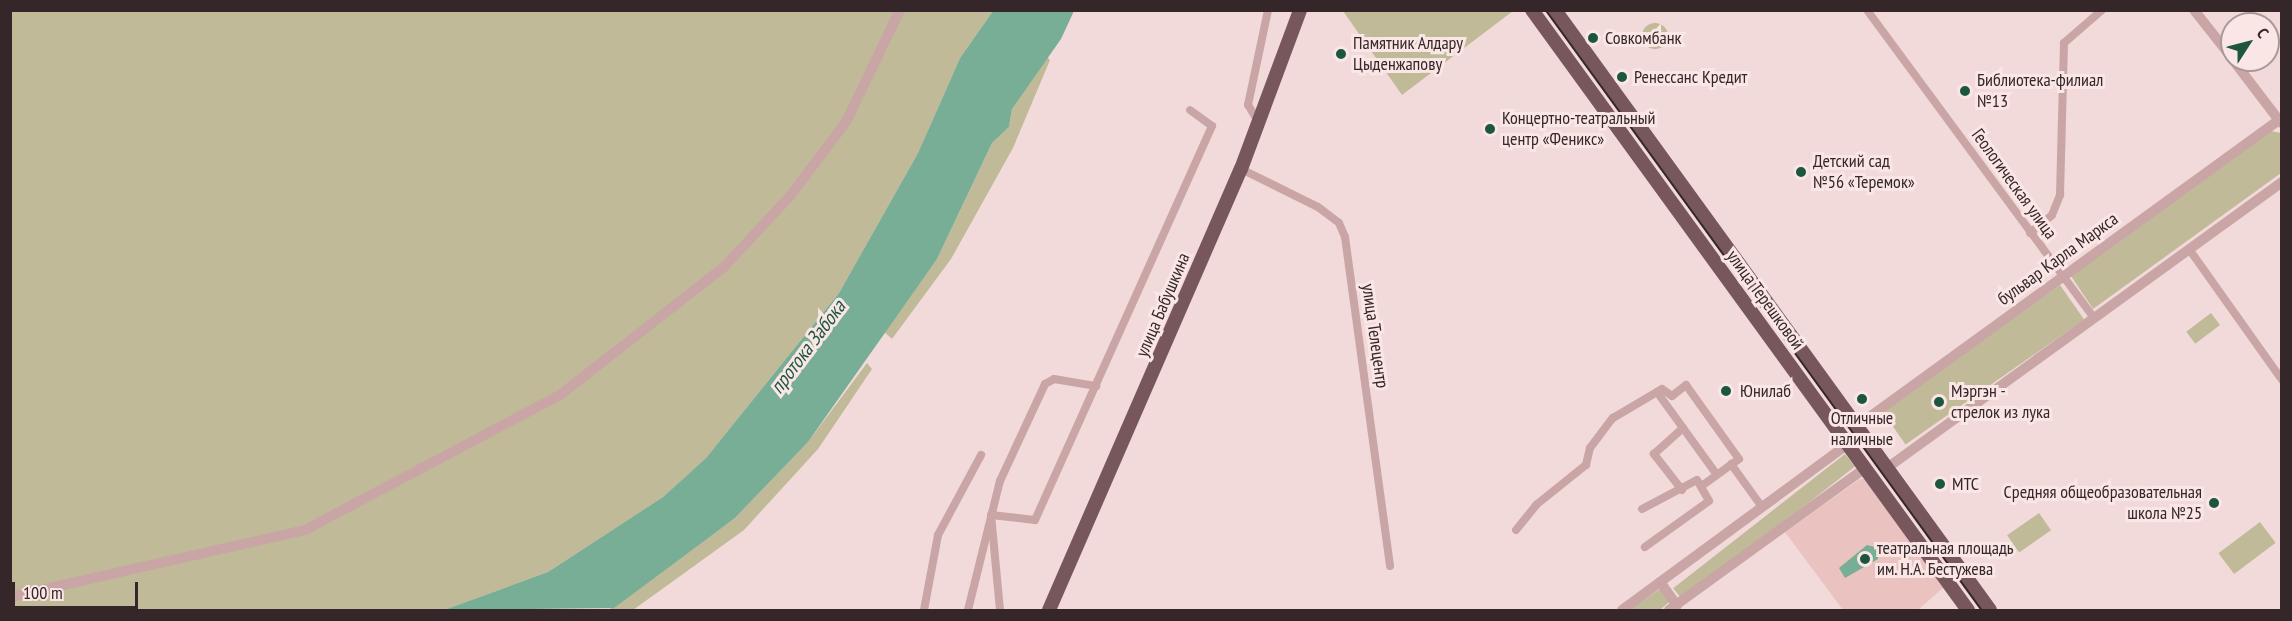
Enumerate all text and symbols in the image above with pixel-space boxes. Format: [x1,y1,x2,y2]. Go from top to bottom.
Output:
north arrow [2220,12,2280,72]
text: С [2253,24,2273,41]
place label: Совкомбанк [1605,27,1682,49]
marker: Совкомбанк [1586,31,1600,45]
place label: Памятник Алдару Цыденжапову [1353,33,1464,76]
marker: Памятник Алдару Цыденжапову [1334,47,1348,61]
place label: Ренессанс Кредит [1634,66,1747,88]
marker: Ренессанс Кредит [1615,70,1629,84]
place label: Библиотека-филиал №13 [1977,70,2103,112]
marker: Библиотека-филиал №13 [1958,84,1972,98]
place label: Концертно-театральный центр «Феникс» [1502,108,1655,150]
marker: Концертно-театральный центр «Феникс» [1483,122,1497,136]
street label: Геологическая улица [1967,125,2061,243]
place label: Детский сад №56 «Теремок» [1813,151,1915,194]
marker: Детский сад №56 «Теремок» [1794,165,1808,179]
street label: бульвар Карла Маркса [1994,208,2122,310]
street label: улица Терешковой [1722,246,1808,354]
street label: улица Бабушкина [1131,250,1195,360]
street label: улица Телецентр [1357,282,1393,390]
water label: протока Забока [765,296,851,398]
place label: Юнилаб [1740,380,1791,402]
place label: Мэргэн - стрелок из лука [1951,381,2050,424]
marker: Юнилаб [1717,382,1735,400]
marker: Отличные наличные [1855,392,1869,406]
marker: Мэргэн - стрелок из лука [1932,395,1946,409]
place label: Отличные наличные [1831,408,1893,450]
place label: МТС [1952,473,1979,495]
marker: МТС [1933,477,1947,491]
place label: Средняя общеобразовательная школа №25 [2004,482,2202,524]
marker: Средняя общеобразовательная школа №25 [2207,496,2221,510]
place label: театральная площадь им. Н.А. Бестужева [1877,538,2014,580]
marker: театральная площадь им. Н.А. Бестужева [1858,552,1872,566]
scale bar [15,570,141,608]
text: 100 m [23,581,63,604]

